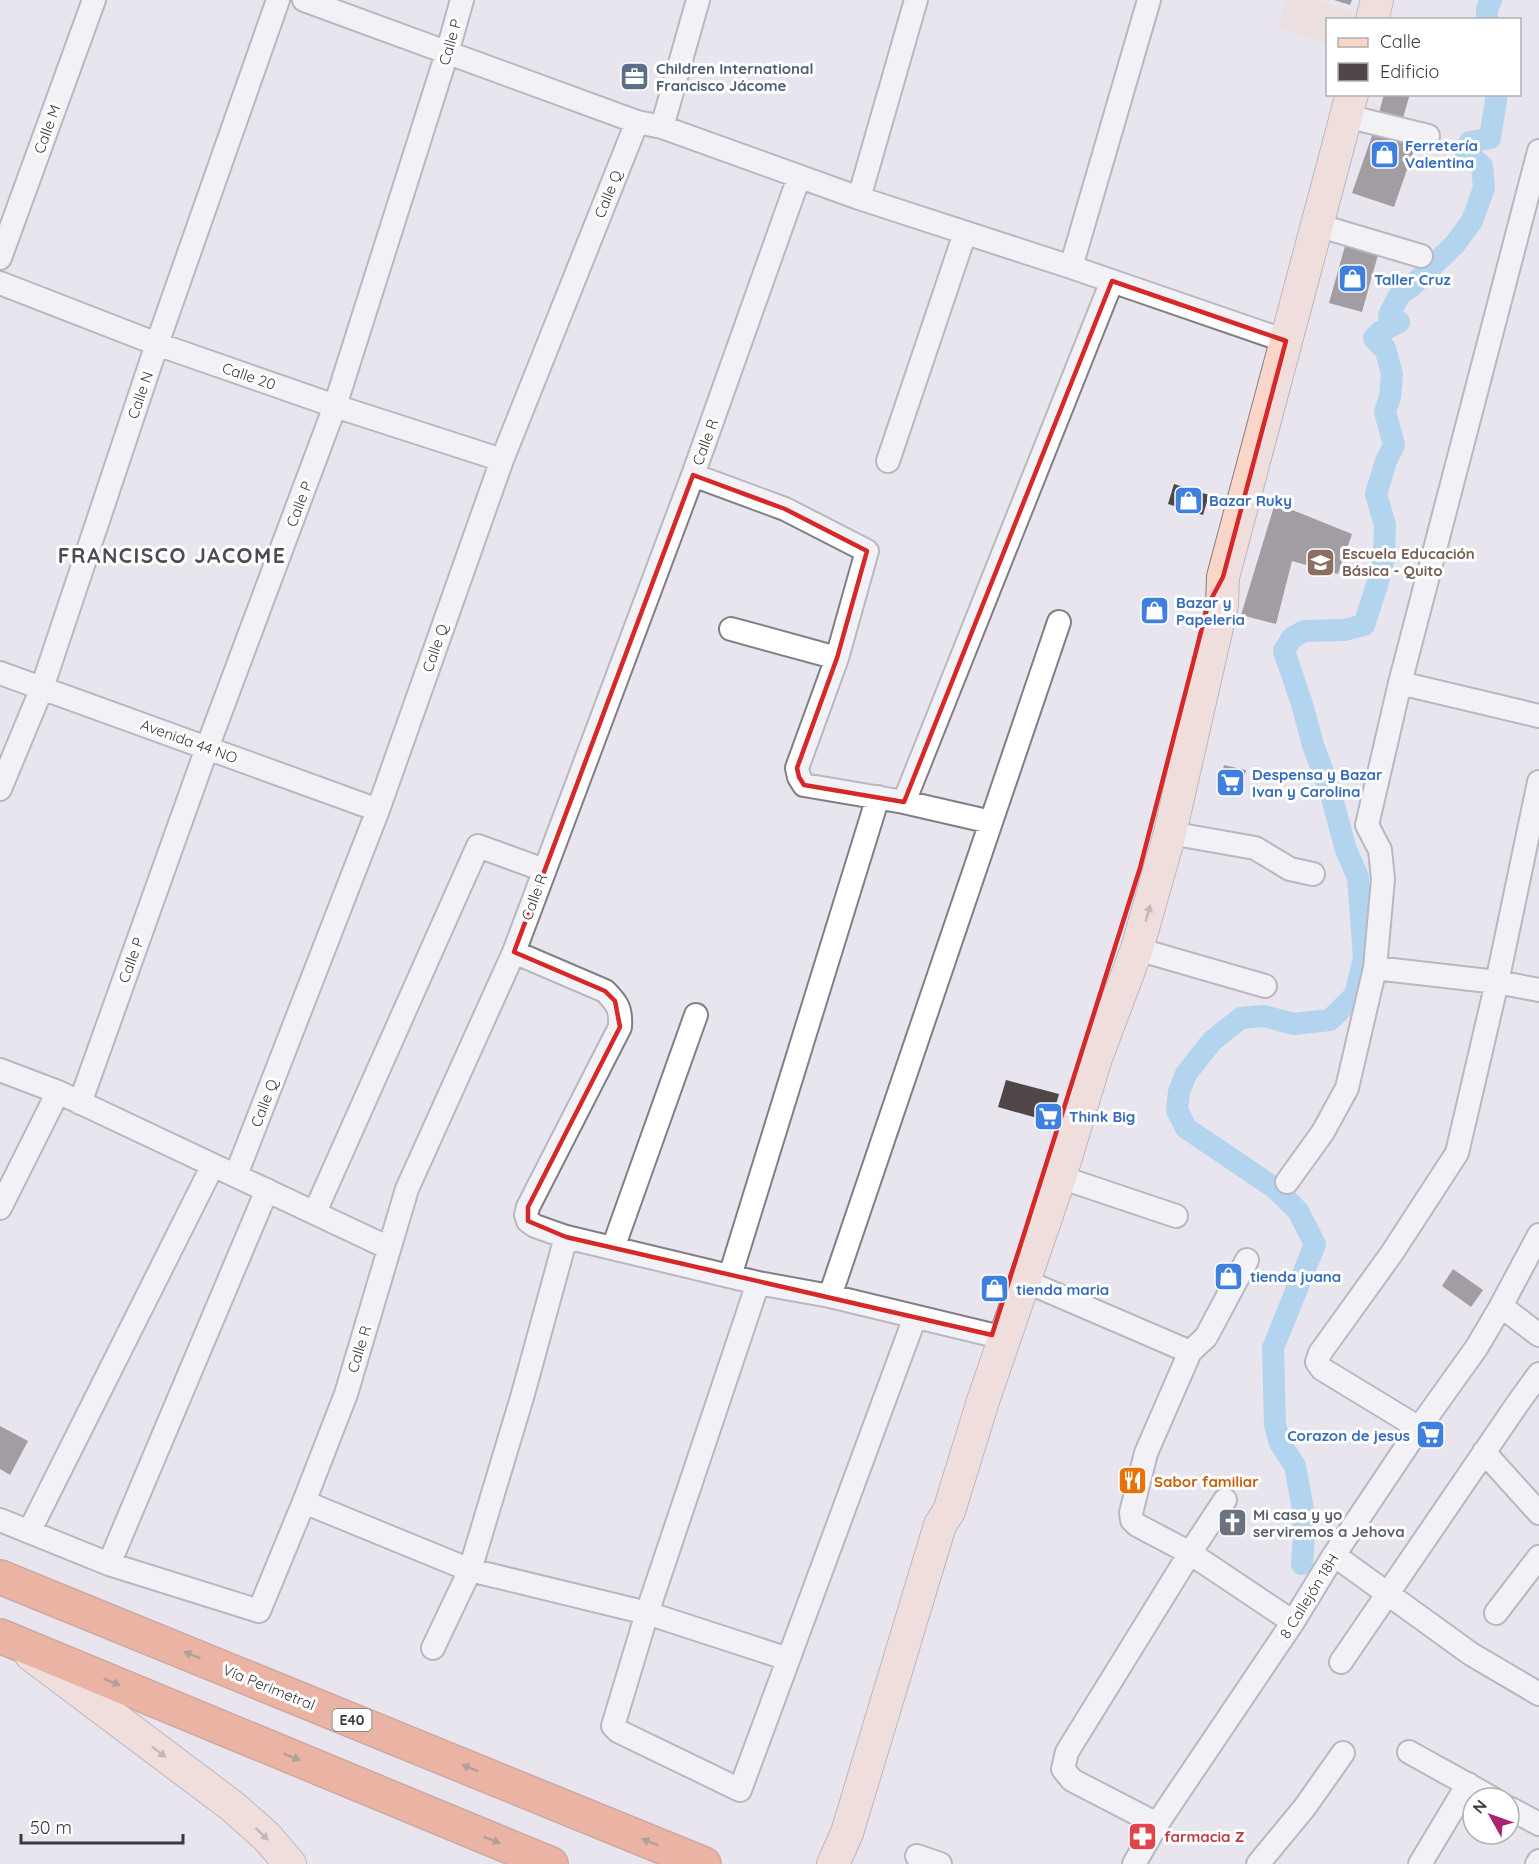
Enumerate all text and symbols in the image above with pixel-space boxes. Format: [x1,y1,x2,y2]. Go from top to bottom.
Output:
street label: Calle P [434,17,466,67]
legend [1326,18,1521,96]
text: Calle [1380,30,1421,53]
place label: Children International Francisco Jácome [656,59,814,95]
text: Edificio [1380,60,1439,83]
office icon: Children International Francisco Jácome [619,61,651,93]
street label: Calle M [29,102,65,156]
place label: Ferretería Valentina [1405,136,1478,172]
shop icon: Ferretería Valentina [1368,138,1400,170]
street label: Calle Q [590,167,626,221]
shop icon: Taller Cruz [1337,263,1369,295]
place label: Taller Cruz [1374,270,1451,289]
street label: Calle 20 [220,358,278,394]
street label: Calle N [123,369,157,421]
street label: Calle R [688,416,722,468]
street label: Calle P [282,479,316,529]
shop icon: Bazar Ruky [1172,484,1204,516]
place label: Bazar Ruky [1209,491,1292,510]
district label: FRANCISCO JACOME [58,542,286,568]
place label: Escuela Educación Básica - Quito [1342,544,1475,580]
school or university icon: Escuela Educación Básica - Quito [1305,546,1337,578]
place label: Bazar y Papeleria [1176,593,1245,629]
shop icon: Bazar y Papeleria [1139,595,1171,627]
street label: Calle Q [418,621,452,675]
street label: Avenida 44 NO [138,715,240,767]
place label: Despensa y Bazar Ivan y Carolina [1252,765,1383,801]
supermarket icon: Despensa y Bazar Ivan y Carolina [1215,767,1247,799]
street label: Calle R [517,871,551,923]
one-way arrow [1144,904,1153,922]
street label: Calle P [114,935,148,985]
street label: Calle Q [246,1076,282,1130]
supermarket icon: Think Big [1032,1100,1064,1132]
place label: Think Big [1069,1107,1135,1126]
shop icon: tienda juana [1213,1260,1245,1292]
place label: tienda juana [1250,1267,1341,1286]
shop icon: tienda maria [979,1273,1011,1305]
place label: tienda maria [1016,1280,1109,1299]
street label: Calle R [343,1323,375,1375]
supermarket icon: Corazon de jesus [1415,1419,1447,1451]
place label: Corazon de jesus [1287,1426,1410,1445]
restaurant icon: Sabor familiar [1117,1465,1149,1497]
place label: Sabor familiar [1154,1472,1259,1491]
place label: Mi casa y yo serviremos a Jehova [1253,1505,1405,1541]
church icon: Mi casa y yo serviremos a Jehova [1216,1507,1248,1539]
street label: 8 Callejón 18H [1275,1550,1343,1642]
one-way arrow [182,1650,200,1660]
street label: Vía Perimetral [220,1660,318,1714]
one-way arrow [104,1677,122,1687]
road number: E40 [332,1709,372,1731]
one-way arrow [151,1745,166,1757]
one-way arrow [284,1752,302,1762]
one-way arrow [460,1763,478,1773]
north arrow [1461,1786,1521,1846]
text: N [1468,1795,1491,1817]
scale bar [21,1807,183,1845]
text: 50 m [30,1816,72,1839]
pharmacy icon: farmacia Z [1127,1820,1159,1852]
one-way arrow [255,1826,269,1840]
place label: farmacia Z [1164,1827,1245,1846]
one-way arrow [483,1836,501,1845]
one-way arrow [641,1837,659,1846]

